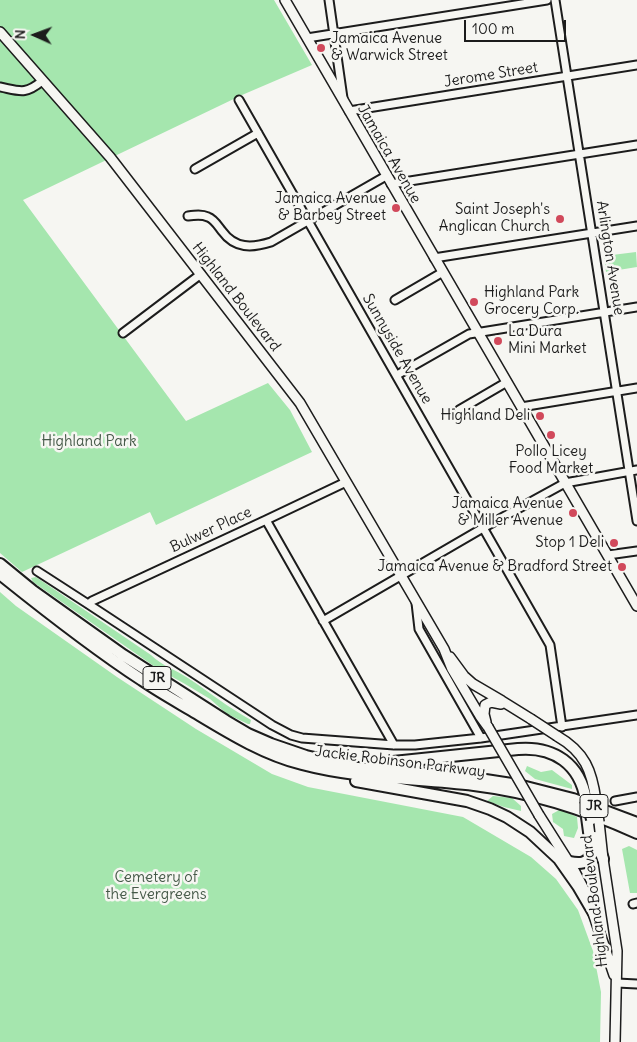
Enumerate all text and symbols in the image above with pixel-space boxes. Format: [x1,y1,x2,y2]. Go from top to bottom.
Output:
north arrow [10,10,60,60]
scale bar [467,10,570,42]
text: 100 m [472,19,514,38]
text: N [11,29,29,40]
place label: Jamaica Avenue & Warwick Street [331,30,448,65]
marker: Jamaica Avenue & Warwick Street [315,42,327,54]
street label: Jerome Street [443,59,539,91]
street label: Jamaica Avenue [353,101,425,207]
place label: Jamaica Avenue & Barbey Street [275,190,386,225]
street label: Arlington Avenue [592,200,628,316]
place label: Saint Joseph's Anglican Church [439,201,550,236]
marker: Jamaica Avenue & Barbey Street [390,202,402,214]
marker: Saint Joseph's Anglican Church [554,213,566,225]
street label: Highland Boulevard [188,239,284,355]
place label: Highland Park Grocery Corp. [484,284,579,319]
street label: Sunnyside Avenue [358,291,436,407]
marker: Highland Park Grocery Corp. [468,296,480,308]
place label: La Dura Mini Market [508,323,586,358]
marker: La Dura Mini Market [492,335,504,347]
place label: Highland Deli [440,407,530,425]
marker: Highland Deli [534,410,546,422]
marker: Pollo Licey Food Market [545,429,557,441]
park label: Highland Park [41,433,137,451]
place label: Pollo Licey Food Market [509,443,593,478]
place label: Jamaica Avenue & Miller Avenue [452,495,563,530]
street label: Bulwer Place [167,503,255,557]
marker: Jamaica Avenue & Miller Avenue [567,507,579,519]
place label: Stop 1 Deli [535,534,604,552]
marker: Stop 1 Deli [608,537,620,549]
place label: Jamaica Avenue & Bradford Street [378,558,612,576]
marker: Jamaica Avenue & Bradford Street [616,561,628,573]
road number: JR [143,666,171,690]
street label: Jackie Robinson Parkway [314,743,486,781]
road number: JR [580,794,608,818]
street label: Highland Boulevard [578,834,612,968]
park label: Cemetery of the Evergreens [105,869,207,904]

